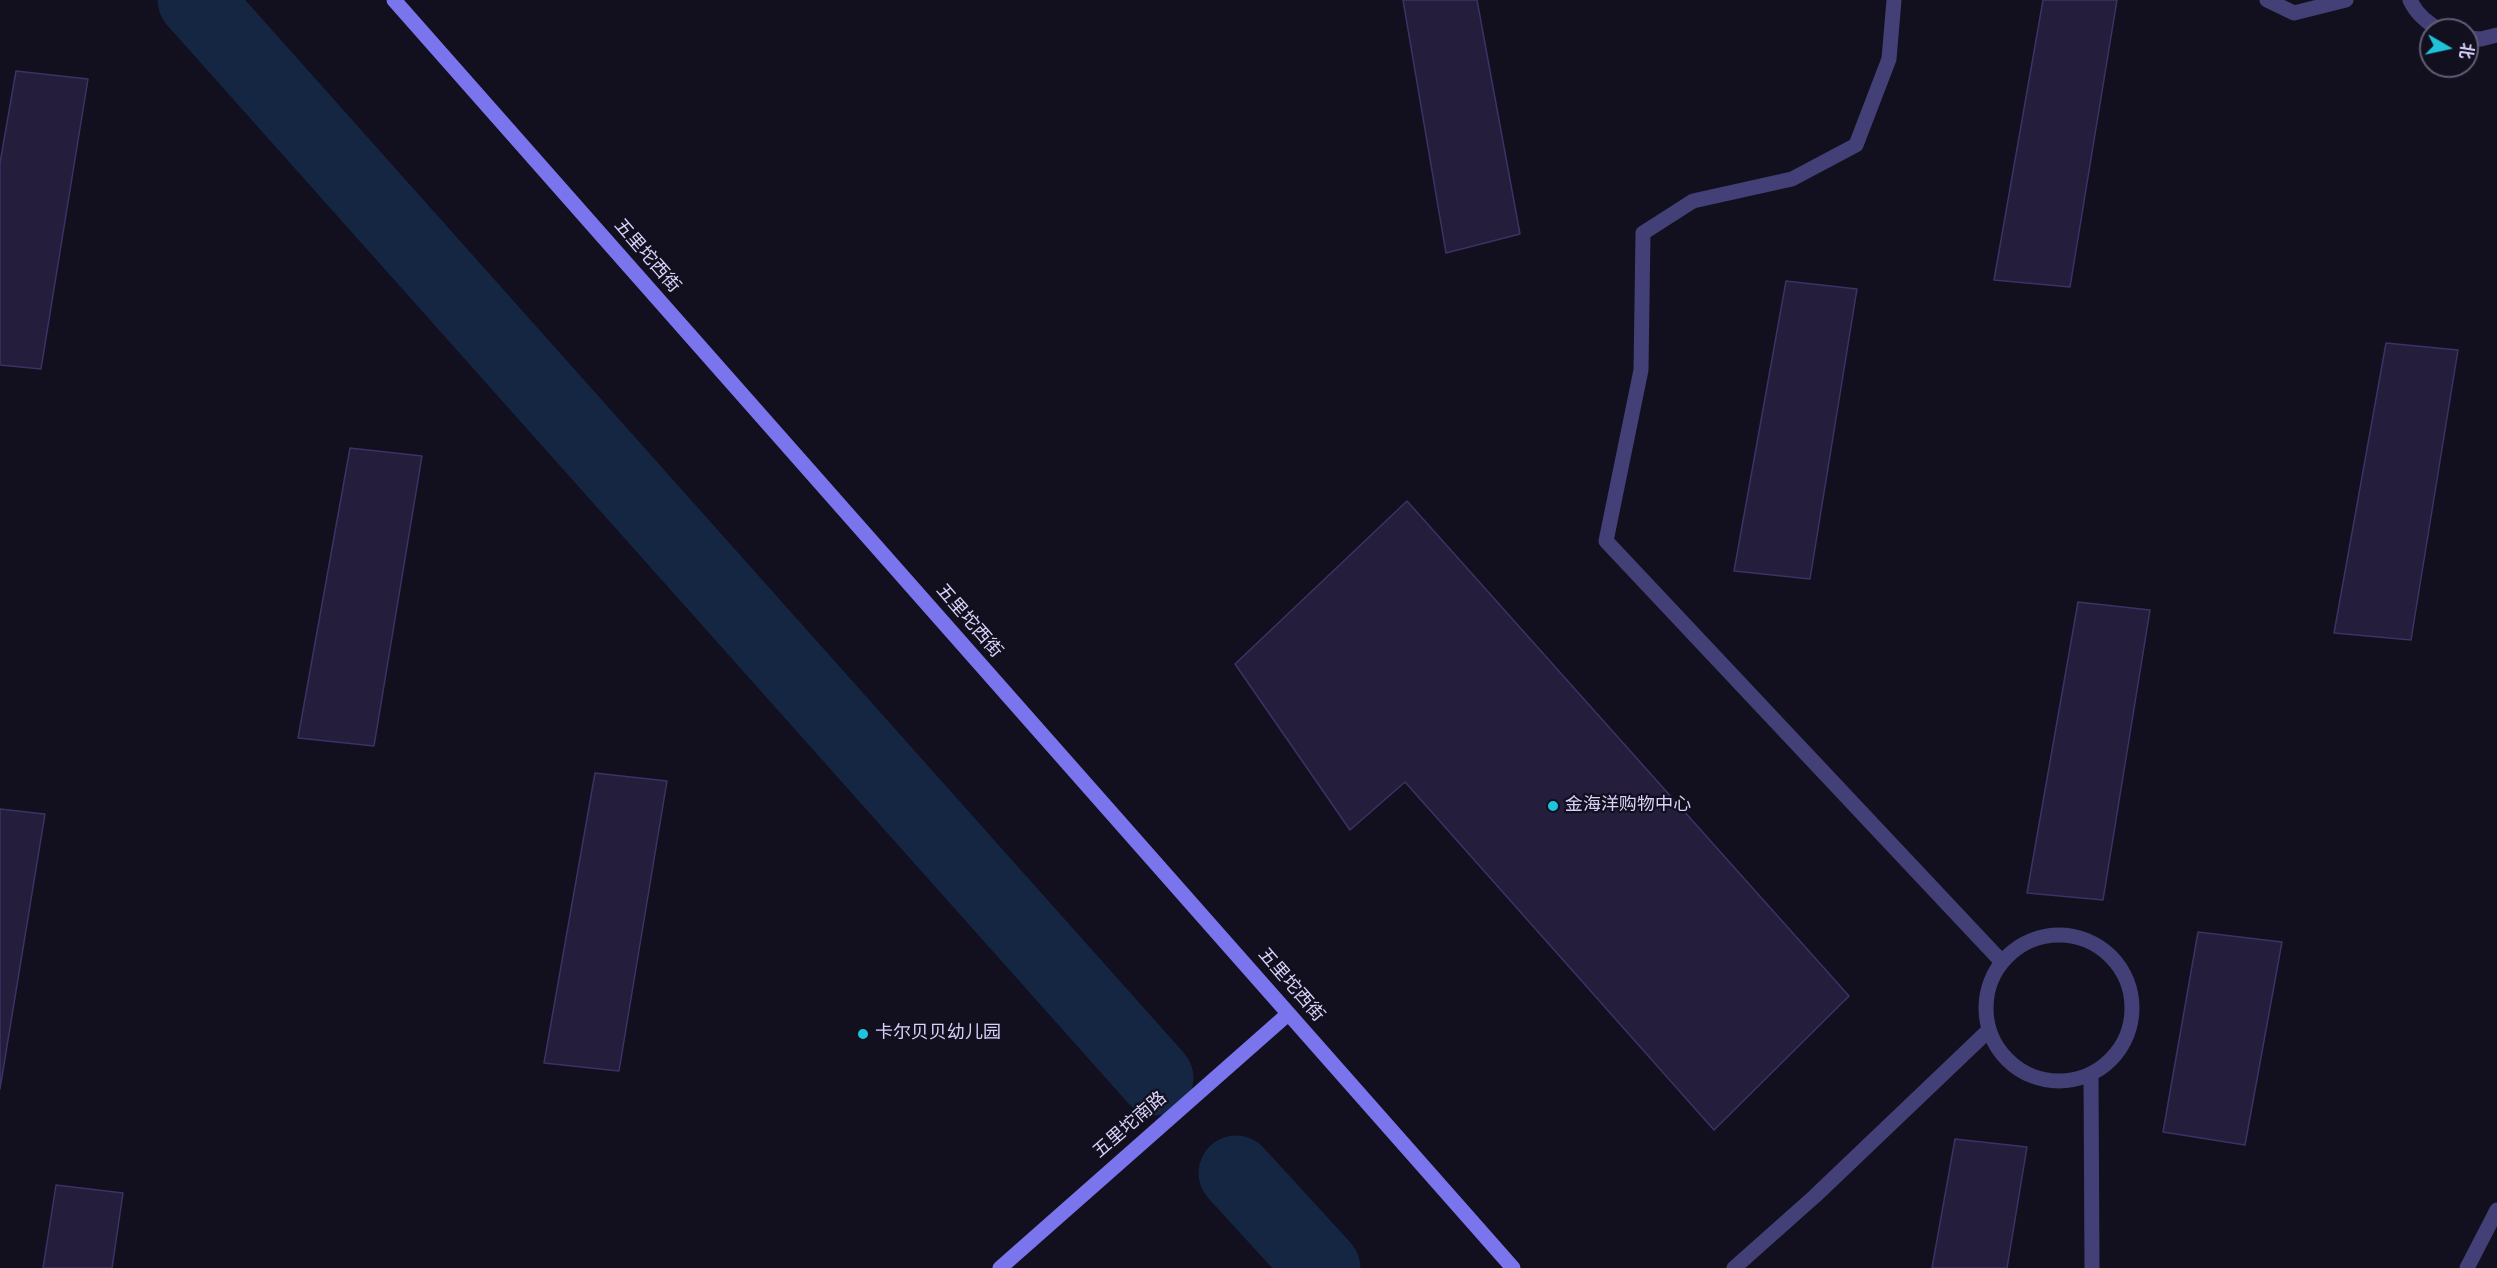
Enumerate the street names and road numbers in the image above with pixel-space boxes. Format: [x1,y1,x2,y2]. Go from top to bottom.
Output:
street label: 五里坨西街 [608,216,684,298]
street label: 五里坨西街 [930,581,1006,663]
street label: 五里坨西街 [1252,945,1328,1027]
street label: 五里坨南路 [1090,1088,1172,1164]

